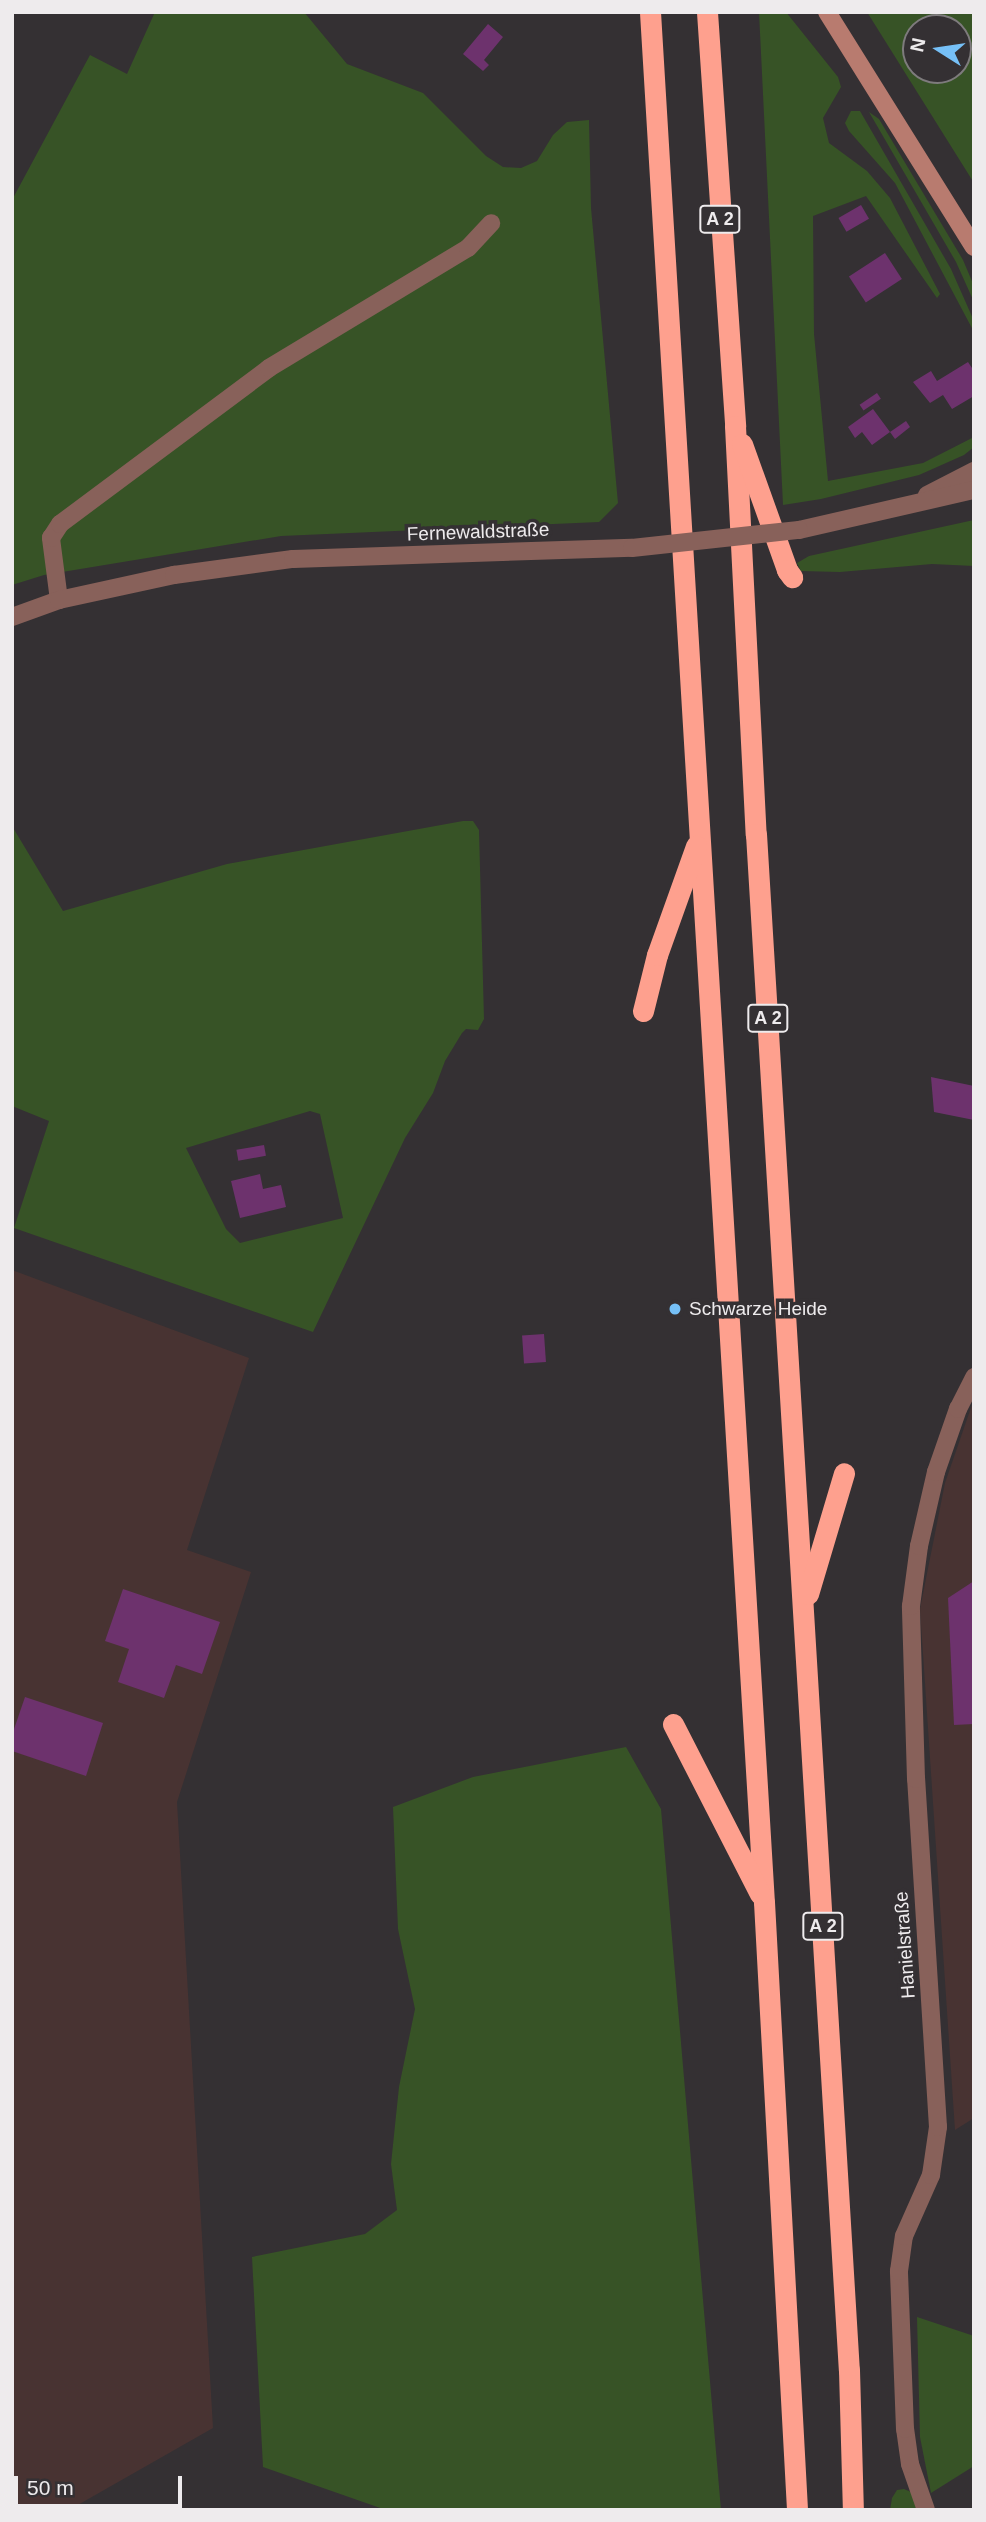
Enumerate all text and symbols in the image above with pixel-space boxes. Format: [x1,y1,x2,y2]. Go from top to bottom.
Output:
north arrow [902,14,972,84]
text: N [906,36,930,54]
road number: A 2 [697,204,743,233]
street label: Fernewaldstraße [406,518,550,546]
road number: A 2 [745,1003,791,1032]
place label: Schwarze Heide [689,1298,827,1320]
marker: Schwarze Heide [667,1301,683,1317]
street label: Hanielstraße [890,1890,920,2000]
road number: A 2 [800,1912,846,1940]
scale bar [18,2462,186,2506]
text: 50 m [27,2476,74,2499]

